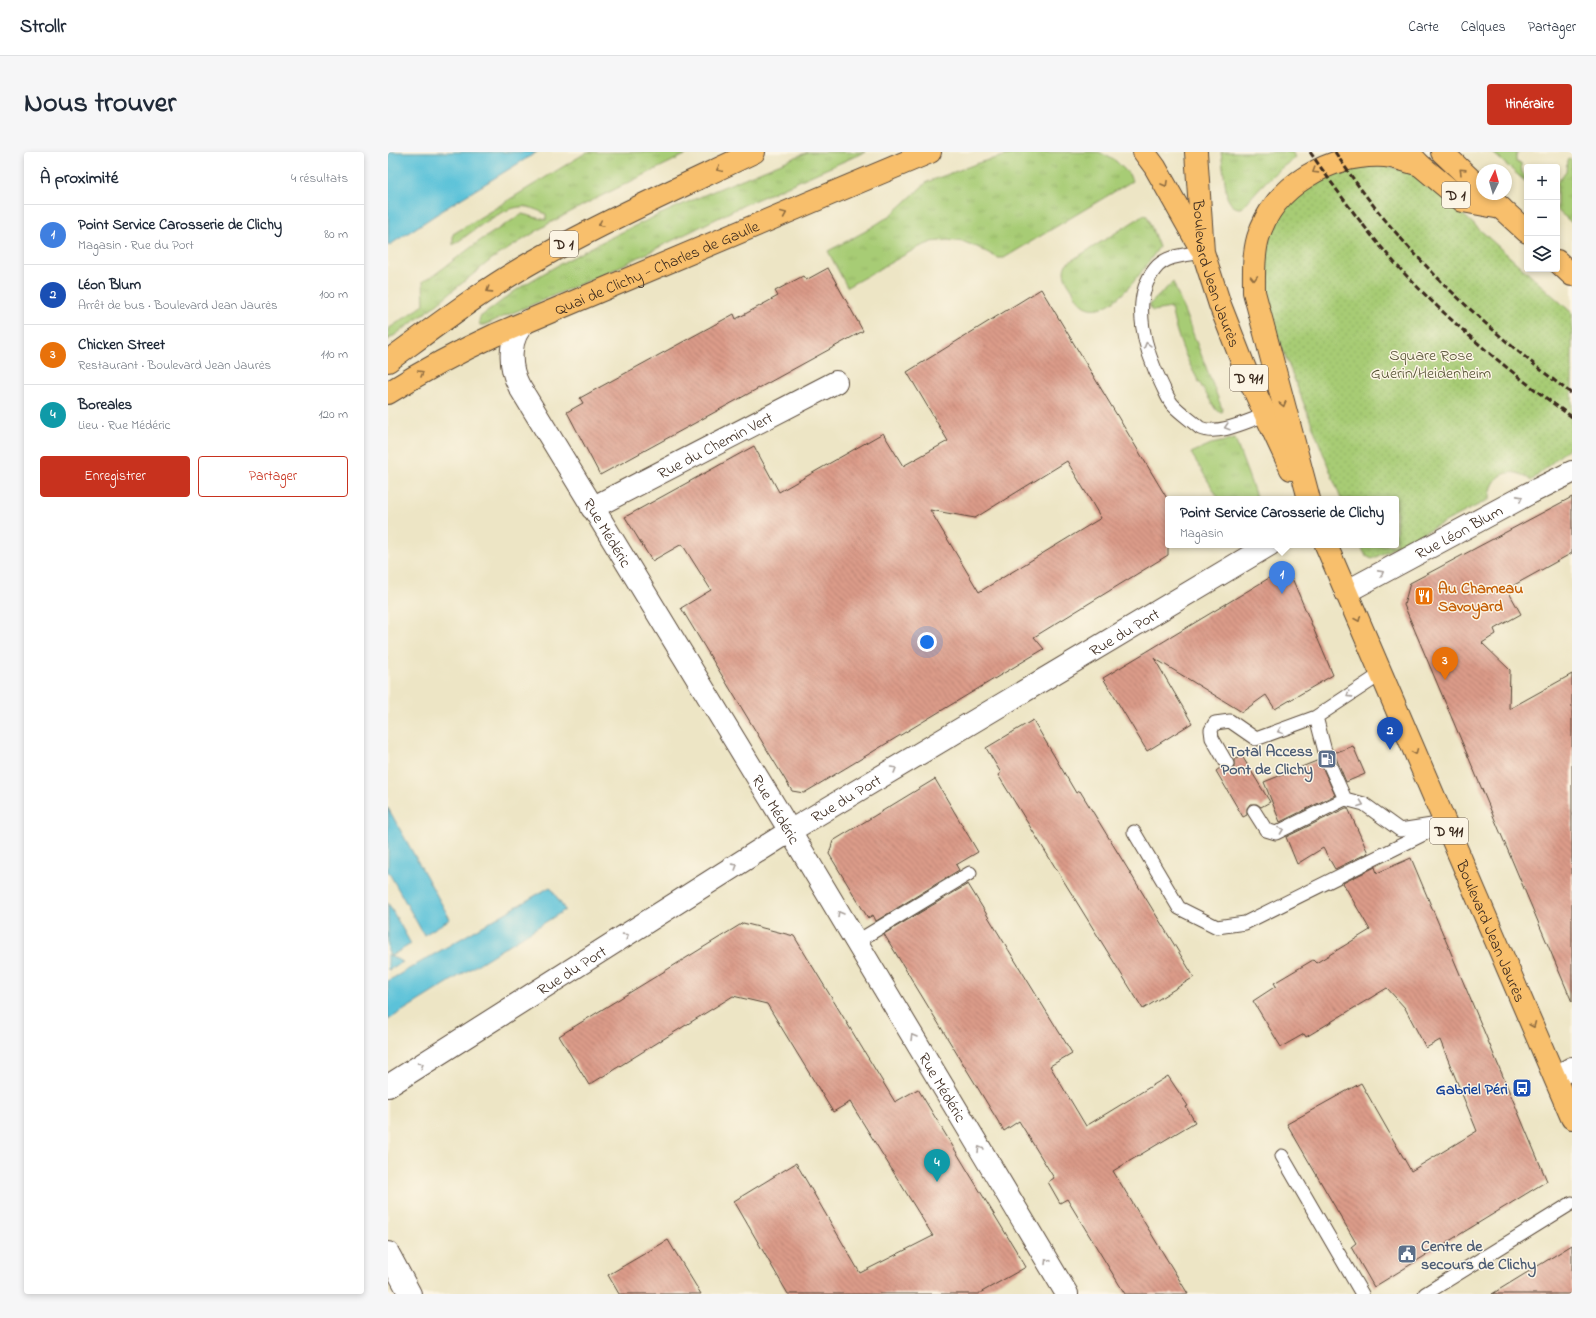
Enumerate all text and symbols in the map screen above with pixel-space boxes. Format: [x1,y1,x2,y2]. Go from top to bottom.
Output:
text: Strollr [20,14,66,41]
text: Carte [1408,17,1439,38]
text: Calques [1461,17,1506,38]
text: Partager [1528,17,1576,38]
text: Nous trouver [24,84,176,125]
button: Itinéraire [1487,84,1572,125]
one-way arrow [716,164,723,172]
north arrow [1476,164,1512,200]
map controls [1524,164,1560,272]
button: + [1524,164,1560,200]
text: À proximité [40,166,118,191]
one-way arrow [1312,167,1319,174]
one-way arrow [1459,168,1467,176]
text: 4 résultats [291,169,348,188]
one-way arrow [1161,180,1168,188]
road number: D 1 [1442,182,1470,208]
street label: Boulevard Jean Jaurès [1185,198,1245,351]
button: − [1524,200,1560,236]
one-way arrow [780,211,787,219]
text: Point Service Carosserie de Clichy [78,214,282,236]
street label: Quai de Clichy - Charles de Gaulle [551,215,764,323]
one-way arrow [598,219,606,227]
text: 1 [51,225,55,244]
text: 80 m [324,225,348,244]
road number: D 1 [550,231,578,257]
text: Magasin · Rue du Port [78,236,194,255]
button: layers [1524,236,1560,272]
text: Léon Blum [78,274,141,296]
one-way arrow [1250,275,1258,281]
text: 2 [50,285,56,304]
text: 100 m [319,285,348,304]
one-way arrow [486,285,493,292]
text: Arrêt de bus · Boulevard Jean Jaurès [78,296,278,315]
text: Chicken Street [78,334,165,356]
one-way arrow [1143,341,1152,348]
park label: Square Rose Guérin/Heidenheim [1371,344,1491,386]
text: 3 [50,345,56,364]
text: 110 m [321,345,348,364]
text: Restaurant · Boulevard Jean Jaurès [78,356,271,375]
road number: D 911 [1230,365,1268,391]
one-way arrow [417,370,424,377]
text: Boreales [78,394,132,416]
one-way arrow [1279,401,1287,407]
text: 4 [50,405,56,424]
text: 120 m [318,405,348,424]
street label: Rue du Chemin Vert [654,406,778,486]
text: Lieu · Rue Médéric [78,416,170,435]
one-way arrow [1224,422,1231,431]
button: Enregistrer [40,456,190,497]
button: Partager [198,456,348,497]
street label: Rue Médéric [576,494,637,573]
popup [1165,496,1399,548]
one-way arrow [1516,496,1523,503]
street label: Rue Léon Blum [1411,500,1508,567]
text: Point Service Carosserie de Clichy [1180,502,1384,524]
text: Magasin [1180,524,1223,543]
pin: 1 [1269,561,1295,594]
one-way arrow [1376,571,1384,578]
place label: Au Chameau Savoyard [1438,577,1523,620]
restaurant icon: Au Chameau Savoyard [1413,585,1435,607]
street label: Rue du Port [1085,603,1165,664]
one-way arrow [1353,615,1361,623]
your location [917,632,937,652]
pin: 3 [1432,647,1458,680]
one-way arrow [1346,690,1353,698]
pin: 2 [1377,717,1403,750]
one-way arrow [1276,726,1283,734]
place label: Total Access Pont de Clichy [1221,740,1313,783]
fuel station icon: Total Access Pont de Clichy [1316,748,1338,770]
one-way arrow [1411,748,1419,755]
one-way arrow [890,767,897,774]
street label: Rue du Port [807,769,887,830]
street label: Rue Médéric [745,771,806,850]
one-way arrow [1358,799,1365,808]
road number: D 911 [1430,818,1468,844]
one-way arrow [1277,826,1284,834]
street label: Boulevard Jean Jaurès [1448,856,1531,1006]
one-way arrow [731,864,738,871]
one-way arrow [837,911,844,918]
one-way arrow [621,933,628,940]
street label: Rue du Port [533,940,612,1003]
one-way arrow [1528,1021,1536,1029]
one-way arrow [911,1034,918,1041]
street label: Rue Médéric [911,1049,972,1128]
one-way arrow [417,1062,424,1070]
bus stop icon: Gabriel Péri [1511,1077,1533,1099]
place label: Gabriel Péri [1436,1078,1508,1102]
one-way arrow [978,1146,985,1153]
pin: 4 [924,1149,950,1182]
place label: Centre de secours de Clichy [1421,1235,1536,1278]
public building icon: Centre de secours de Clichy [1396,1243,1418,1265]
one-way arrow [1044,1258,1051,1265]

